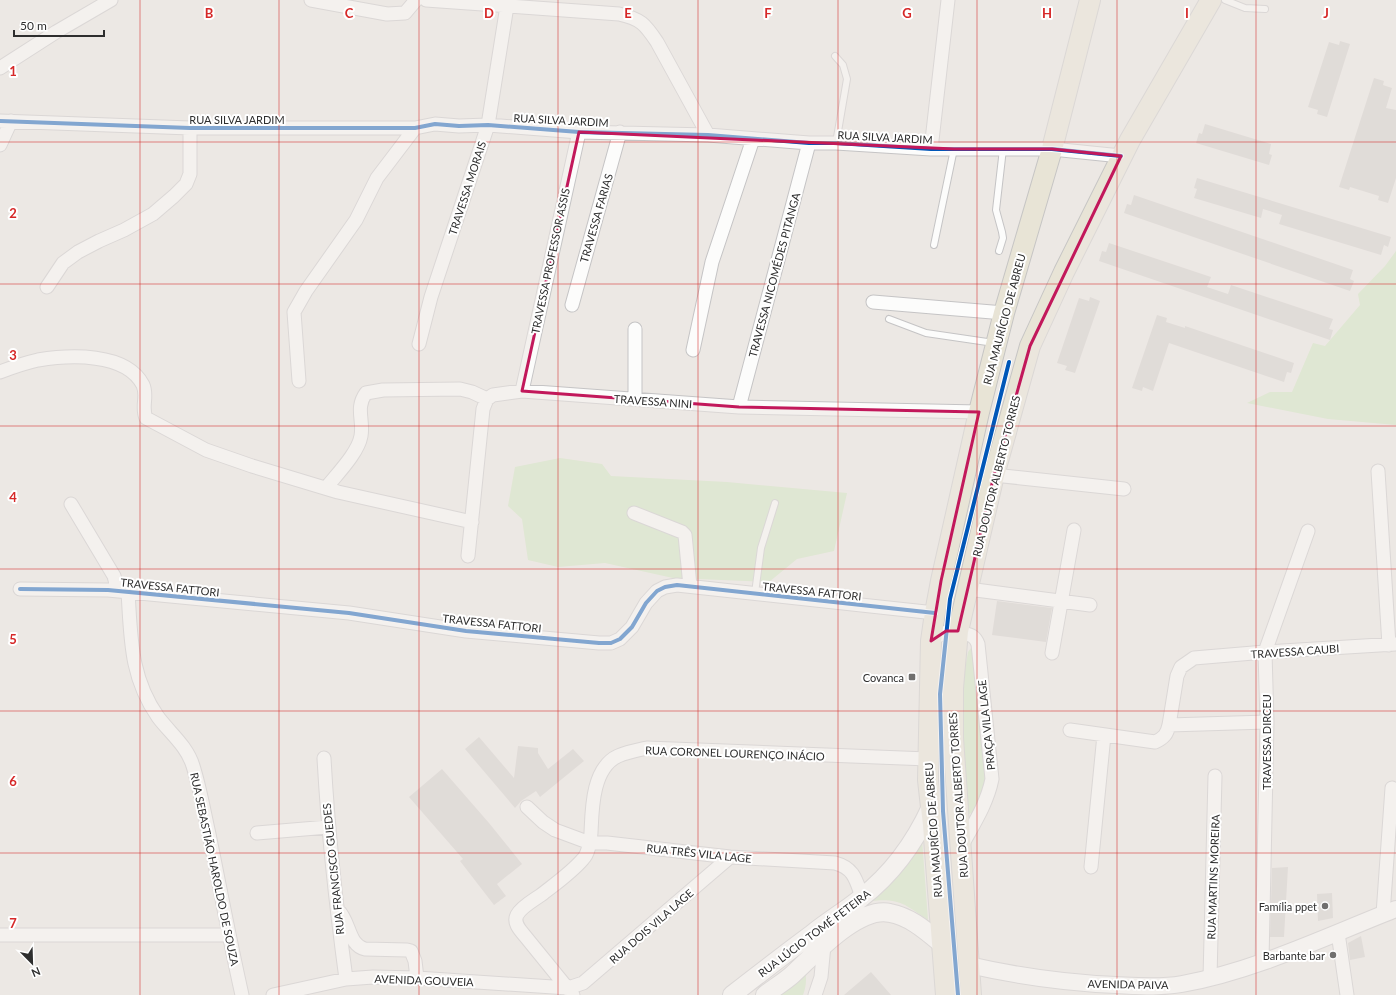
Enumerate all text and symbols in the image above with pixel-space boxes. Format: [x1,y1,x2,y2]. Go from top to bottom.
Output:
text: B [205,5,214,21]
text: C [345,5,354,21]
text: D [484,5,494,21]
text: E [624,5,632,21]
text: F [764,5,772,21]
text: G [902,5,912,21]
text: H [1042,5,1052,21]
text: I [1185,5,1189,21]
text: J [1323,5,1329,21]
scale bar [14,12,104,38]
text: 50 m [20,18,47,33]
text: 1 [9,63,17,79]
street label: RUA SILVA JARDIM [513,111,609,129]
street label: RUA SILVA JARDIM [189,113,285,126]
street label: RUA SILVA JARDIM [837,128,933,146]
street label: TRAVESSA MORAIS [446,139,488,237]
street label: TRAVESSA FARIAS [577,172,615,264]
street label: TRAVESSA PROFESSOR ASSIS [528,187,572,335]
street label: TRAVESSA NICOMÉDES PITANGA [746,191,802,359]
text: 2 [9,205,17,221]
street label: RUA MAURÍCIO DE ABREU [980,252,1028,386]
text: 3 [9,347,17,363]
street label: TRAVESSA NINI [613,392,693,410]
street label: RUA DOUTOR ALBERTO TORRES [970,394,1022,558]
text: 4 [9,489,17,505]
street label: TRAVESSA FATTORI [120,575,220,599]
street label: TRAVESSA FATTORI [762,579,862,603]
street label: TRAVESSA FATTORI [442,611,542,635]
text: 5 [9,631,17,647]
street label: TRAVESSA CAUBI [1250,641,1340,661]
place label: Covanca [863,671,904,684]
marker: Covanca [907,672,917,682]
street label: PRAÇA VILA LAGE [975,679,997,771]
street label: TRAVESSA DIRCEU [1260,694,1273,790]
street label: RUA DOUTOR ALBERTO TORRES [946,712,970,878]
street label: RUA CORONEL LOURENÇO INÁCIO [645,743,825,763]
street label: RUA MAURÍCIO DE ABREU [922,762,944,898]
street label: RUA SEBASTIÃO HAROLDO DE SOUZA [188,771,242,967]
text: 6 [9,773,17,789]
street label: RUA FRANCISCO GUEDES [320,803,346,935]
street label: RUA MARTINS MOREIRA [1204,814,1222,940]
street label: RUA TRÊS VILA LAGE [646,841,752,865]
street label: RUA DOIS VILA LAGE [606,886,696,966]
street label: RUA LÚCIO TOMÉ FETEIRA [755,886,873,979]
place label: Família ppet [1259,900,1317,913]
marker: Família ppet [1320,901,1330,911]
text: 7 [9,915,17,931]
north arrow [12,943,52,983]
place label: Barbante bar [1263,949,1325,962]
marker: Barbante bar [1328,950,1338,960]
text: N [30,965,43,980]
street label: AVENIDA GOUVEIA [374,972,474,988]
street label: AVENIDA PAIVA [1087,977,1169,991]

